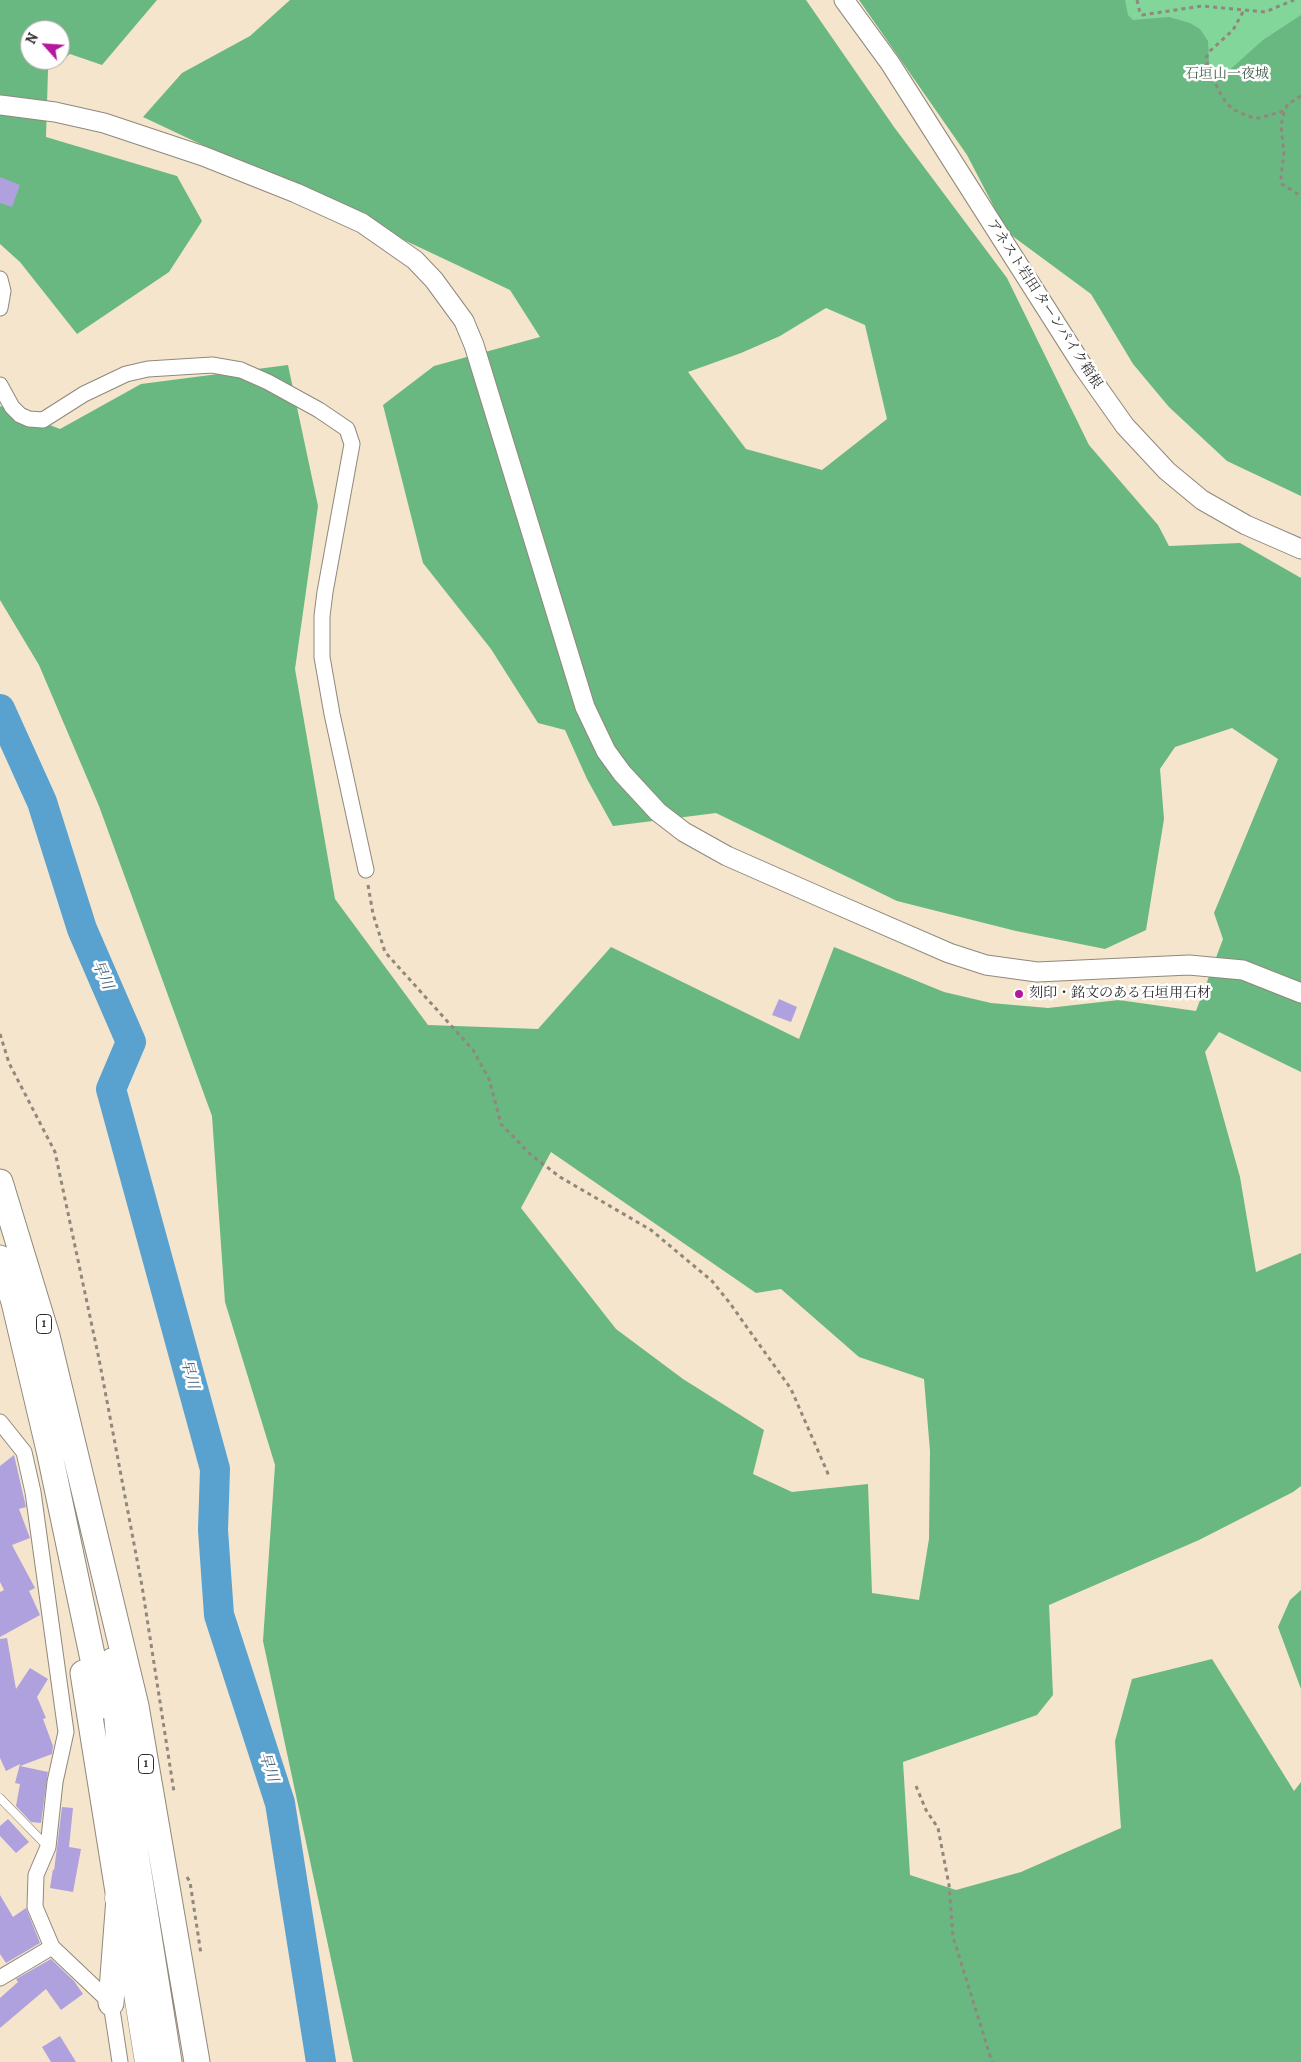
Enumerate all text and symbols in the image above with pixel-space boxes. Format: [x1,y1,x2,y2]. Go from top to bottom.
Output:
north arrow [20,20,70,70]
text: N [21,30,43,47]
park label: 石垣山一夜城 [1185,67,1269,83]
street label: アネスト岩田 ターンパイク箱根 [983,216,1105,392]
water label: 早川 [88,958,116,992]
place label: 刻印・銘文のある石垣用石材 [1029,986,1211,1002]
marker: 刻印・銘文のある石垣用石材 [1013,988,1025,1000]
road number: 1 [36,1315,52,1334]
water label: 早川 [176,1357,202,1391]
water label: 早川 [255,1750,281,1784]
road number: 1 [138,1755,154,1774]

